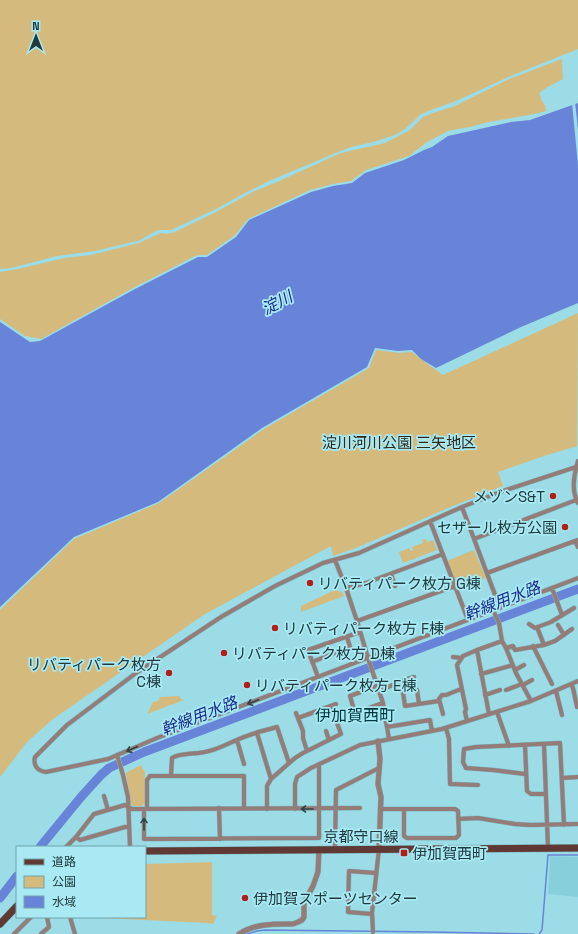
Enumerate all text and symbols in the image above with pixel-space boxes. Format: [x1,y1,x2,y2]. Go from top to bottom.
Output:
north arrow [16,16,56,56]
text: N [32,19,40,33]
water label: 淀川 [258,285,298,320]
park label: 淀川河川公園 三矢地区 [322,433,476,452]
place label: メゾンS&T [473,487,545,506]
marker: メゾンS&T [548,491,558,501]
place label: セザール枚方公園 [437,518,557,537]
marker: セザール枚方公園 [560,522,570,532]
place label: リバティパーク枚方 G棟 [318,574,481,593]
water label: 幹線用水路 [461,576,545,625]
marker: リバティパーク枚方 G棟 [305,578,315,588]
place label: リバティパーク枚方 F棟 [283,619,444,638]
marker: リバティパーク枚方 F棟 [270,623,280,633]
place label: リバティパーク枚方 D棟 [232,644,395,663]
marker: リバティパーク枚方 D棟 [219,648,229,658]
place label: リバティパーク枚方 C棟 [27,655,161,691]
marker: リバティパーク枚方 C棟 [164,668,174,678]
place label: リバティパーク枚方 E棟 [255,676,416,695]
marker: リバティパーク枚方 E棟 [242,680,252,690]
water label: 幹線用水路 [158,691,242,740]
one-way arrow [247,698,259,706]
district label: 伊加賀西町 [315,705,395,726]
one-way arrow [126,746,138,753]
one-way arrow [301,805,314,813]
one-way arrow [140,818,148,831]
street label: 京都守口線 [323,827,399,846]
place label: 伊加賀西町 [412,844,487,863]
legend [16,846,146,918]
marker: 伊加賀西町 [399,848,409,858]
text: 道路 [52,854,76,870]
text: 公園 [52,874,76,890]
place label: 伊加賀スポーツセンター [253,889,418,908]
marker: 伊加賀スポーツセンター [240,893,250,903]
text: 水域 [52,894,76,910]

